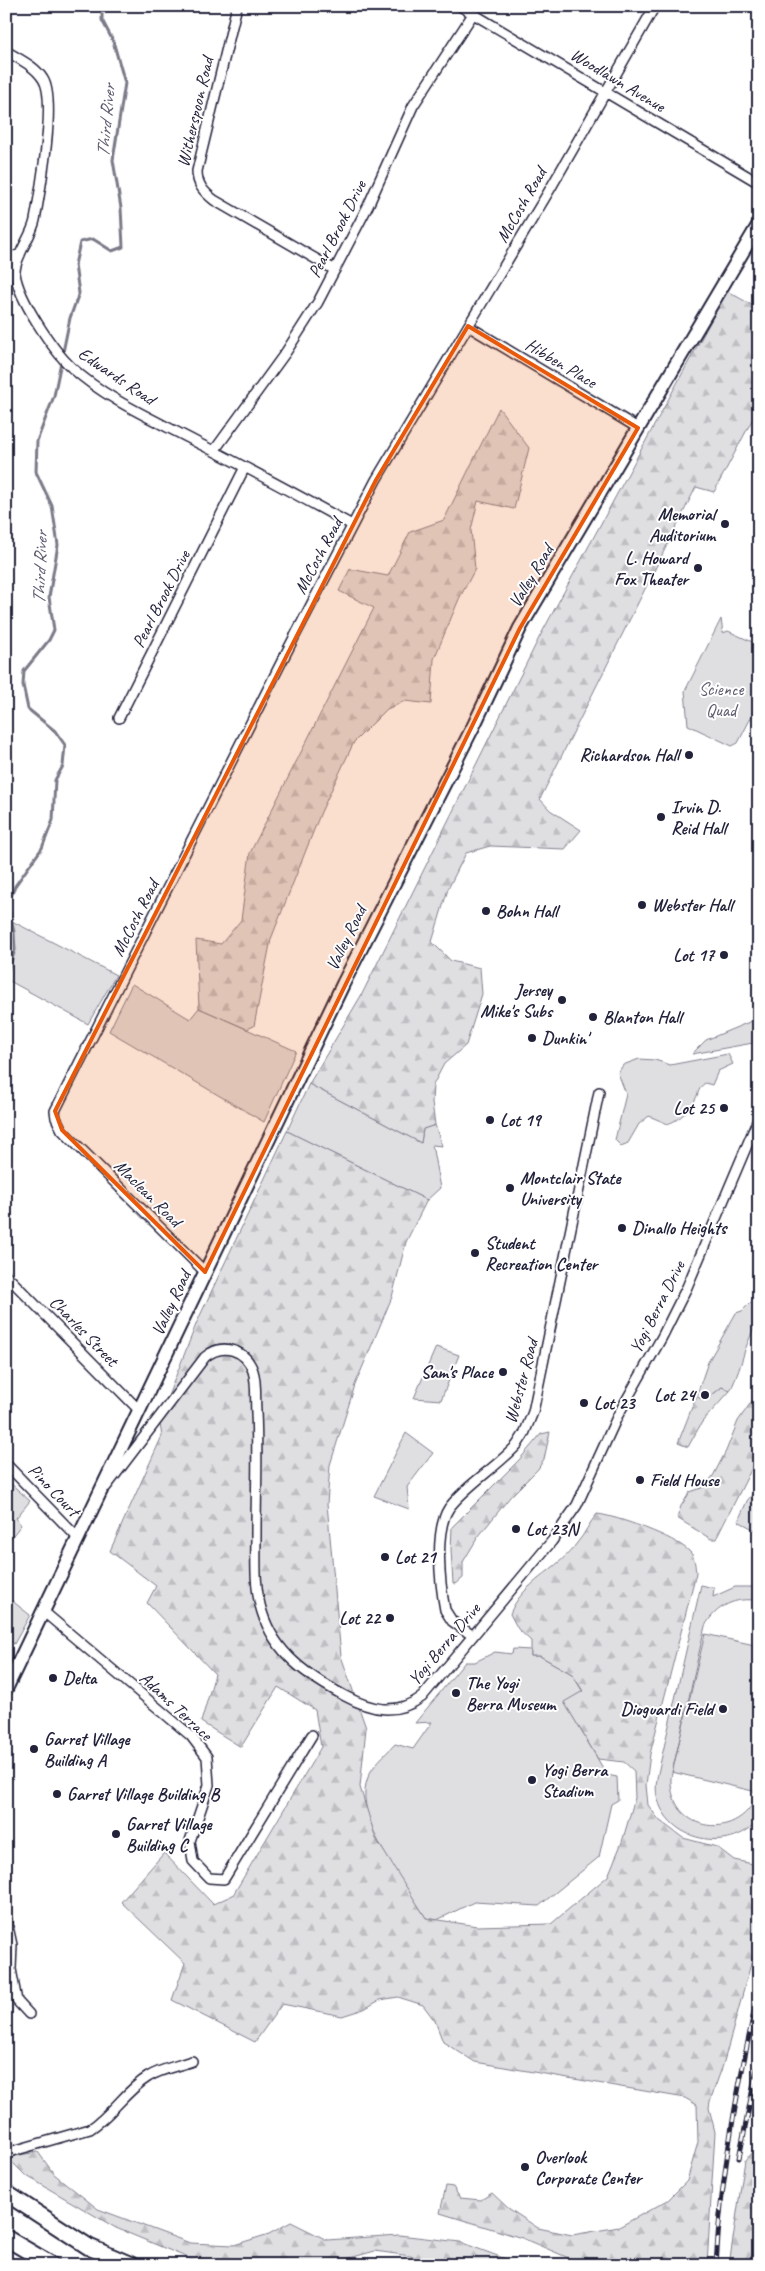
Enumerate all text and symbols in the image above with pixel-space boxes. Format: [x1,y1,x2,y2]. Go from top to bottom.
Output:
street label: Woodlawn Avenue [567,43,670,117]
street label: Witherspoon Road [172,52,219,169]
water label: Third River [91,81,121,158]
street label: McCosh Road [491,161,553,246]
street label: Pearl Brook Drive [303,176,371,281]
street label: Hibben Place [522,333,601,393]
street label: Edwards Road [74,342,162,411]
place label: Memorial Auditorium [649,503,719,546]
street label: McCosh Road [289,512,348,598]
marker: Memorial Auditorium [719,518,731,530]
water label: Third River [27,528,53,605]
street label: Valley Road [504,538,560,611]
street label: Pearl Brook Drive [127,546,195,651]
place label: L. Howard Fox Theater [614,547,691,590]
marker: L. Howard Fox Theater [692,562,704,574]
park label: Science Quad [699,678,744,721]
place label: Richardson Hall [579,744,683,766]
marker: Richardson Hall [683,749,695,761]
place label: Irvin D. Reid Hall [671,796,730,839]
marker: Irvin D. Reid Hall [655,811,667,823]
street label: McCosh Road [106,874,165,960]
place label: Webster Hall [652,894,736,916]
marker: Webster Hall [636,899,648,911]
street label: Valley Road [321,900,372,974]
place label: Bohn Hall [496,900,561,922]
marker: Bohn Hall [480,905,492,917]
place label: Lot 17 [673,944,716,966]
marker: Lot 17 [718,949,730,961]
place label: Jersey Mike's Subs [480,979,554,1022]
marker: Jersey Mike's Subs [556,994,568,1006]
place label: Blanton Hall [603,1006,685,1028]
marker: Blanton Hall [587,1011,599,1023]
place label: Dunkin' [542,1027,592,1049]
marker: Dunkin' [526,1032,538,1044]
place label: Lot 25 [674,1097,716,1119]
marker: Lot 25 [718,1102,730,1114]
place label: Lot 19 [500,1109,543,1131]
marker: Lot 19 [484,1114,496,1126]
street label: Maclean Road [110,1155,188,1233]
place label: Montclair State University [520,1167,623,1210]
marker: Montclair State University [504,1182,516,1194]
place label: Dinallo Heights [632,1217,728,1239]
marker: Dinallo Heights [616,1222,628,1234]
place label: Student Recreation Center [485,1232,600,1275]
marker: Student Recreation Center [469,1247,481,1259]
street label: Yogi Berra Drive [624,1256,690,1357]
street label: Valley Road [146,1264,197,1339]
street label: Charles Street [45,1291,124,1372]
street label: Webster Road [499,1334,544,1426]
place label: Sam's Place [421,1361,495,1383]
marker: Sam's Place [497,1366,509,1378]
place label: Lot 24 [654,1384,697,1406]
marker: Lot 24 [699,1389,711,1401]
place label: Lot 23 [594,1392,637,1414]
marker: Lot 23 [578,1397,590,1409]
street label: Pino Court [24,1459,87,1523]
place label: Field House [650,1469,721,1491]
marker: Field House [634,1474,646,1486]
place label: Lot 23N [526,1518,581,1540]
marker: Lot 23N [510,1523,522,1535]
place label: Lot 21 [395,1546,438,1568]
marker: Lot 21 [379,1551,391,1563]
street label: Yogi Berra Drive [403,1597,486,1690]
place label: Lot 22 [339,1607,382,1629]
marker: Lot 22 [384,1612,396,1624]
place label: Delta [63,1667,98,1689]
street label: Adams Terrace [135,1667,218,1746]
marker: Delta [47,1672,59,1684]
place label: The Yogi Berra Museum [466,1672,557,1715]
marker: The Yogi Berra Museum [450,1687,462,1699]
place label: Dioguardi Field [621,1698,717,1720]
marker: Dioguardi Field [717,1703,729,1715]
place label: Garret Village Building A [44,1728,132,1771]
marker: Garret Village Building A [28,1743,40,1755]
place label: Yogi Berra Stadium [542,1759,609,1802]
marker: Yogi Berra Stadium [526,1774,538,1786]
place label: Garret Village Building B [67,1783,221,1805]
marker: Garret Village Building B [51,1788,63,1800]
place label: Garret Village Building C [126,1813,214,1856]
marker: Garret Village Building C [110,1828,122,1840]
place label: Overlook Corporate Center [535,2146,644,2189]
marker: Overlook Corporate Center [519,2161,531,2173]

